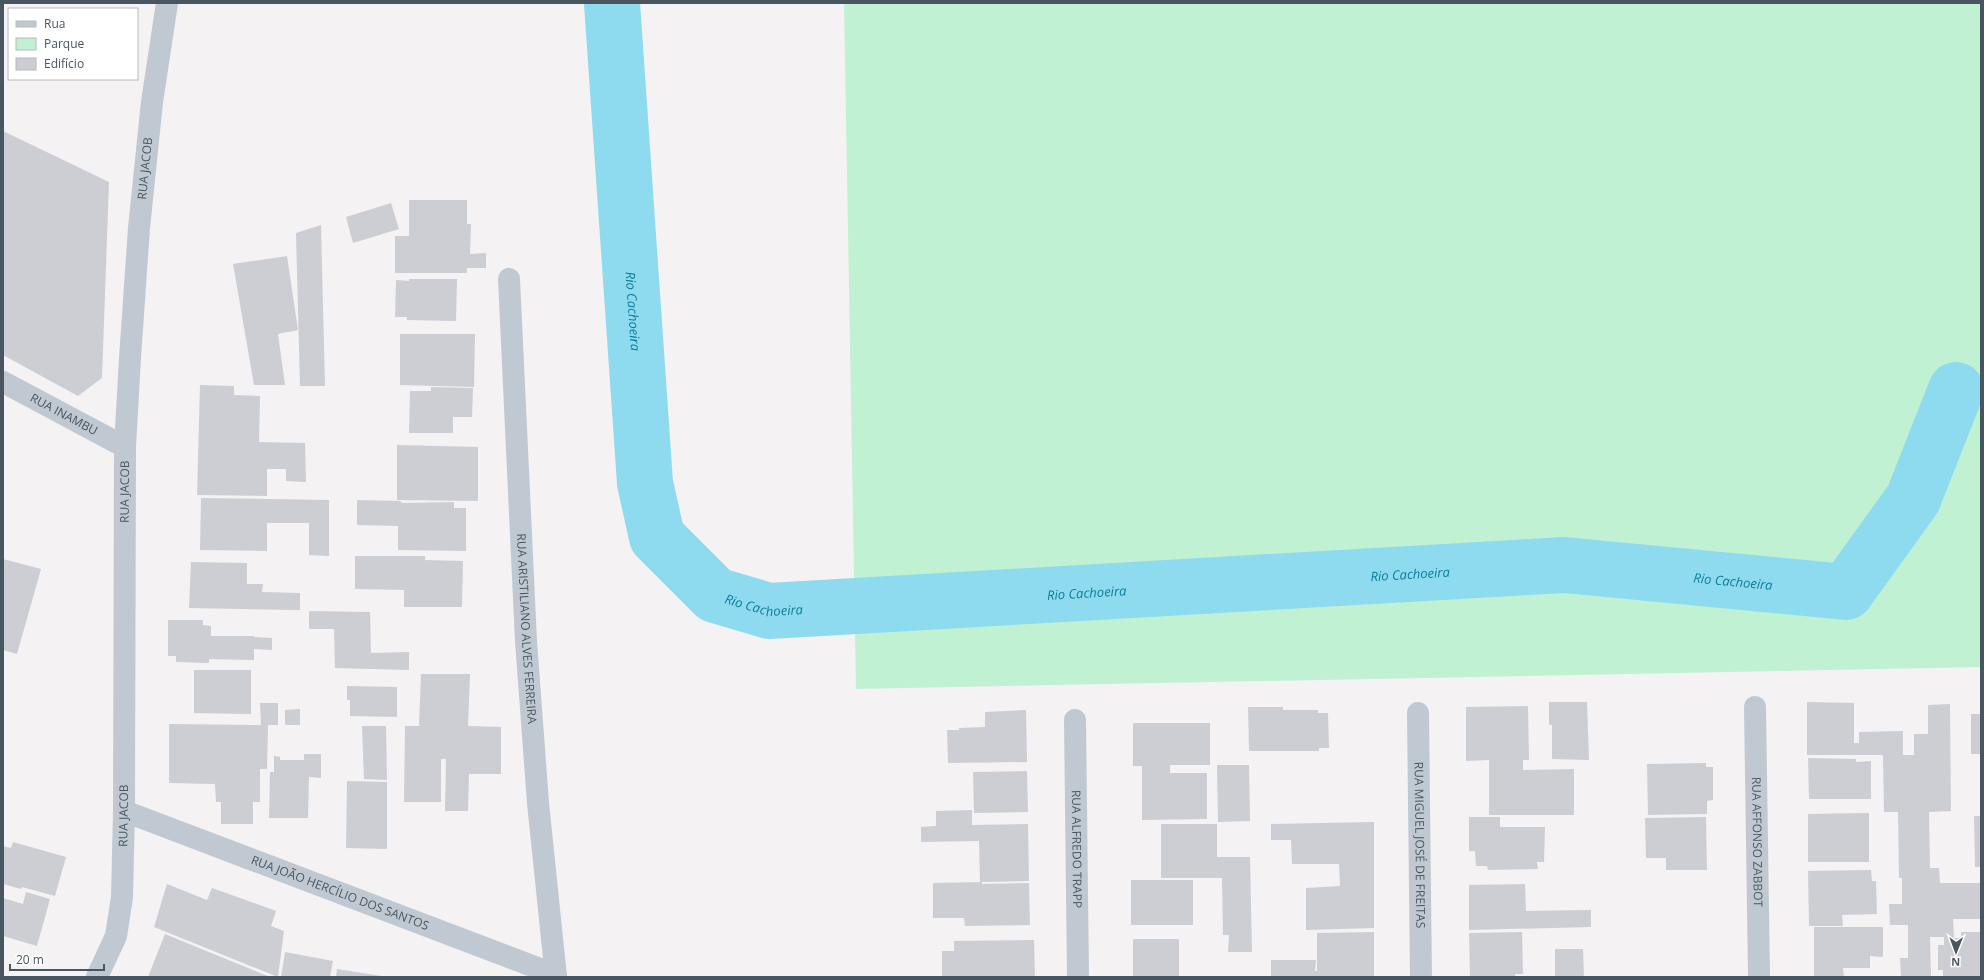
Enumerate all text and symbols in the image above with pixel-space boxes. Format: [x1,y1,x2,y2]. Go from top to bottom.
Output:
legend [8,8,138,80]
text: Rua [44,15,65,32]
text: Parque [44,35,84,52]
text: Edifício [44,55,84,72]
street label: RUA JACOB [133,136,156,200]
water label: Rio Cachoeira [621,271,645,352]
street label: RUA INAMBU [27,389,101,439]
street label: RUA JACOB [116,460,133,523]
street label: RUA ARISTILIANO ALVES FERREIRA [513,533,541,725]
water label: Rio Cachoeira [1370,563,1451,585]
water label: Rio Cachoeira [1693,568,1774,594]
water label: Rio Cachoeira [1046,581,1128,604]
water label: Rio Cachoeira [723,589,804,620]
street label: RUA MIGUEL JOSÉ DE FREITAS [1411,762,1429,928]
street label: RUA AFFONSO ZABBOT [1748,777,1767,908]
street label: RUA JACOB [114,784,132,847]
street label: RUA ALFREDO TRAPP [1068,790,1086,908]
street label: RUA JOÃO HERCÍLIO DOS SANTOS [249,851,432,934]
north arrow [1936,932,1976,972]
scale bar [10,946,104,972]
text: 20 m [16,951,44,968]
text: N [1951,955,1960,970]

